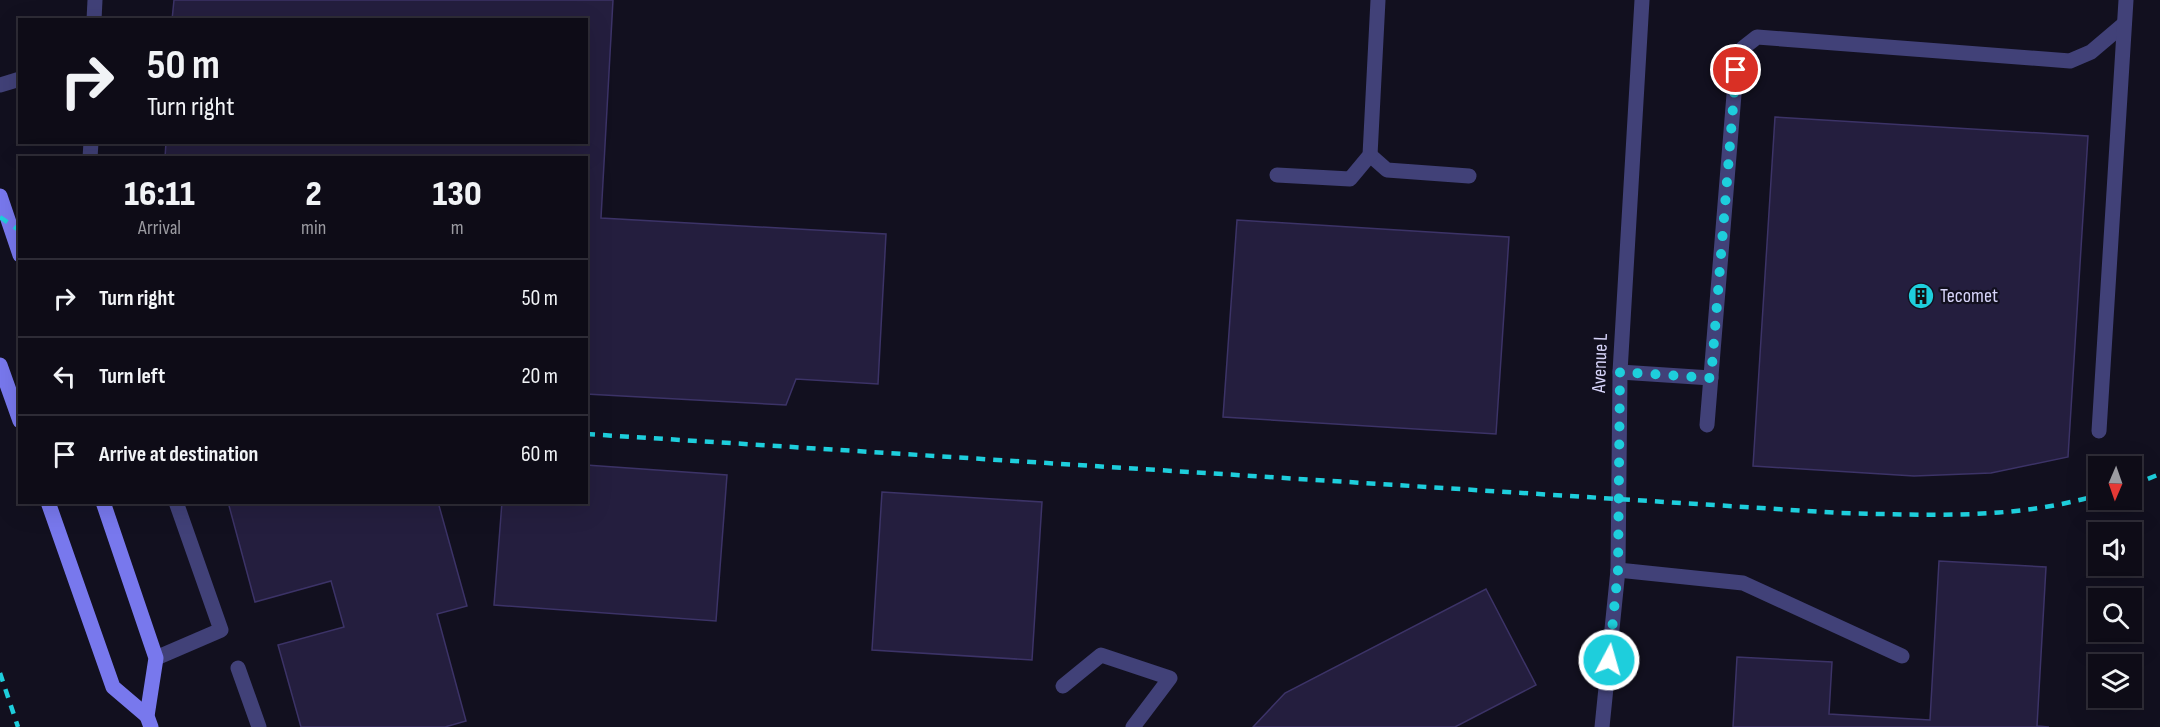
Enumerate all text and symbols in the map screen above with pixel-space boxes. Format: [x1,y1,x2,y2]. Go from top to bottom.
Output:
text: 50 m [147,40,220,91]
icon: right [48,42,126,120]
pin [1710,44,1761,95]
icon: arrive [1719,53,1752,86]
text: Turn right [147,91,234,123]
text: 16:11 [124,173,195,216]
text: 2 [306,173,322,216]
text: 130 [433,173,482,216]
text: Arrival [138,216,181,240]
text: min [301,216,326,240]
text: m [451,216,464,240]
building icon: Tecomet [1906,281,1936,311]
icon: right [48,282,81,315]
place label: Tecomet [1940,284,1998,308]
text: Turn right [99,285,175,312]
text: 50 m [522,285,558,312]
street label: Avenue L [1587,332,1613,394]
icon: left [48,360,81,393]
text: Turn left [99,363,165,390]
text: 20 m [522,363,558,390]
icon: arrive [48,438,81,471]
text: Arrive at destination [99,441,258,468]
text: 60 m [521,441,558,468]
north arrow [2088,456,2142,510]
map controls [2088,456,2142,708]
button: sound [2088,522,2142,576]
button: search [2088,588,2142,642]
position arrow [1577,628,1641,692]
button: layers [2088,654,2142,708]

